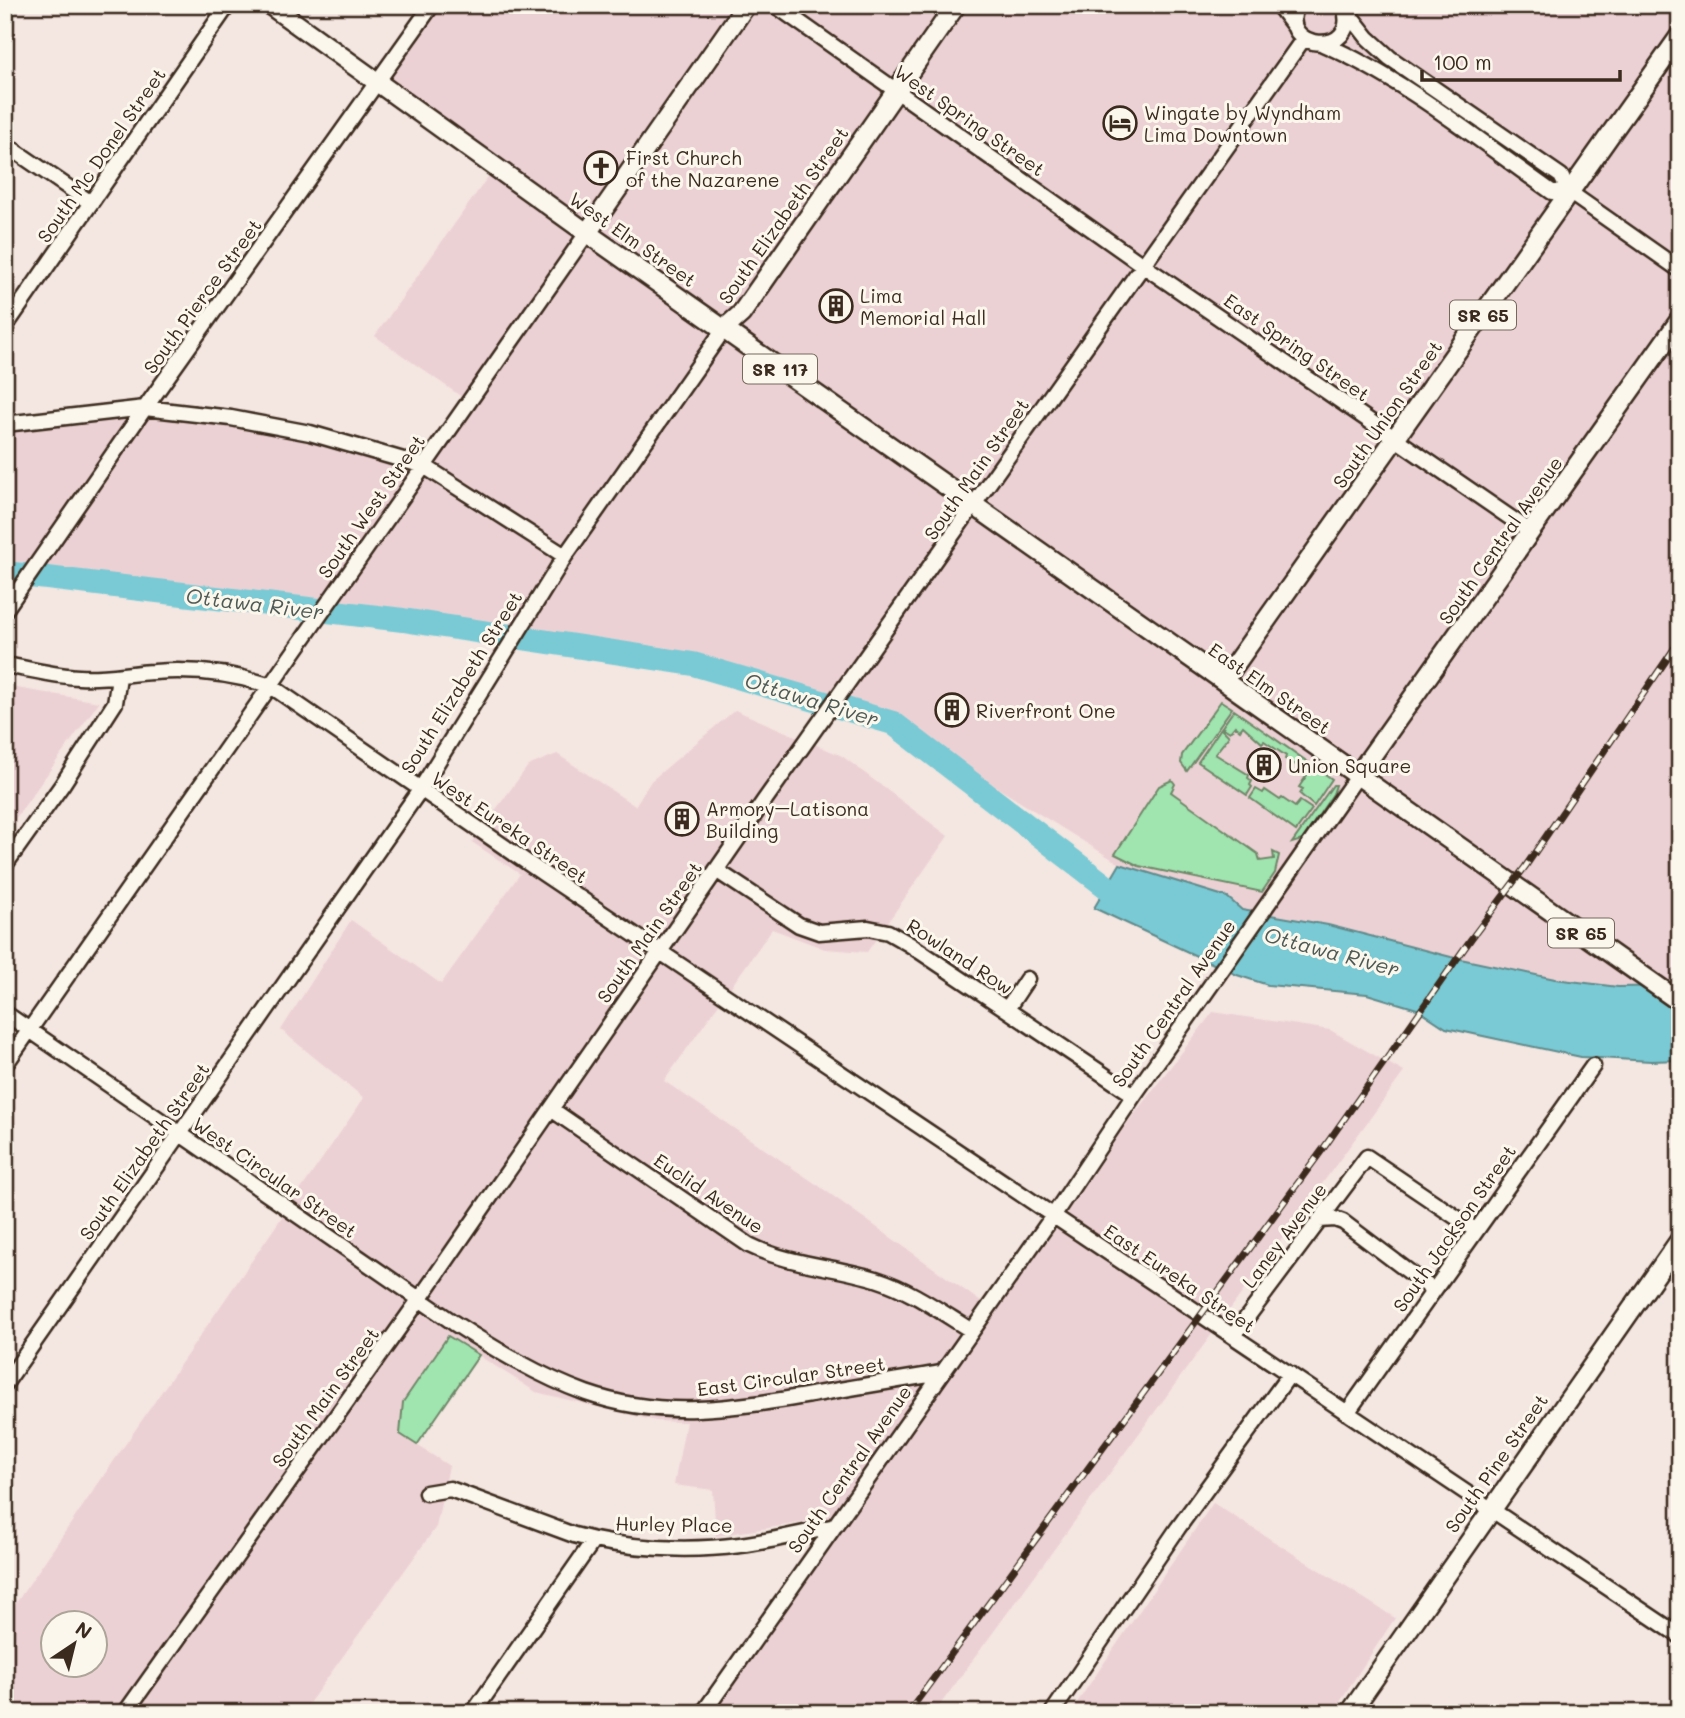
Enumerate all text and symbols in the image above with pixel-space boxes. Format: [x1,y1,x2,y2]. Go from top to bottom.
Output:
scale bar [1422,38,1620,82]
text: 100 m [1433,48,1492,75]
street label: West Spring Street [890,59,1050,181]
street label: South Mc Donel Street [31,63,171,247]
place label: Wingate by Wyndham Lima Downtown [1144,100,1341,147]
hotel icon: Wingate by Wyndham Lima Downtown [1101,104,1139,142]
street label: South Elizabeth Street [712,121,854,309]
place label: First Church of the Nazarene [626,145,780,192]
church icon: First Church of the Nazarene [582,149,620,187]
street label: West Elm Street [565,186,701,292]
street label: South Pierce Street [137,214,267,378]
place label: Lima Memorial Hall [860,283,986,330]
building icon: Lima Memorial Hall [817,287,855,325]
street label: East Spring Street [1219,287,1375,407]
road number: SR 65 [1450,300,1516,330]
street label: South Union Street [1327,335,1447,493]
road number: SR 117 [743,354,817,384]
street label: South Main Street [918,393,1034,545]
street label: South West Street [312,429,430,583]
street label: South Central Avenue [1432,451,1568,629]
water label: Ottawa River [184,581,326,625]
street label: South Elizabeth Street [395,586,527,778]
street label: East Elm Street [1204,637,1336,739]
water label: Ottawa River [742,666,882,732]
building icon: Riverfront One [933,691,971,729]
place label: Riverfront One [976,698,1116,723]
building icon: Union Square [1245,746,1283,784]
place label: Union Square [1288,753,1411,778]
street label: West Eureka Street [427,765,593,889]
place label: Armory–Latisona Building [706,796,869,843]
building icon: Armory–Latisona Building [663,800,701,838]
street label: South Main Street [591,856,707,1008]
street label: Rowland Row [902,912,1018,1000]
street label: South Central Avenue [1105,914,1241,1092]
road number: SR 65 [1548,918,1614,948]
water label: Ottawa River [1261,920,1403,982]
street label: South Elizabeth Street [73,1057,215,1245]
street label: West Circular Street [188,1111,362,1243]
street label: South Jackson Street [1387,1139,1521,1317]
street label: Euclid Avenue [649,1147,769,1239]
street label: Laney Avenue [1236,1177,1332,1293]
street label: East Eureka Street [1099,1218,1261,1338]
street label: South Main Street [266,1322,384,1472]
street label: East Circular Street [695,1350,887,1402]
street label: South Central Avenue [781,1380,917,1558]
street label: South Pine Street [1439,1389,1553,1537]
street label: Hurley Place [615,1510,733,1538]
north arrow [38,1610,108,1680]
text: N [71,1615,97,1644]

